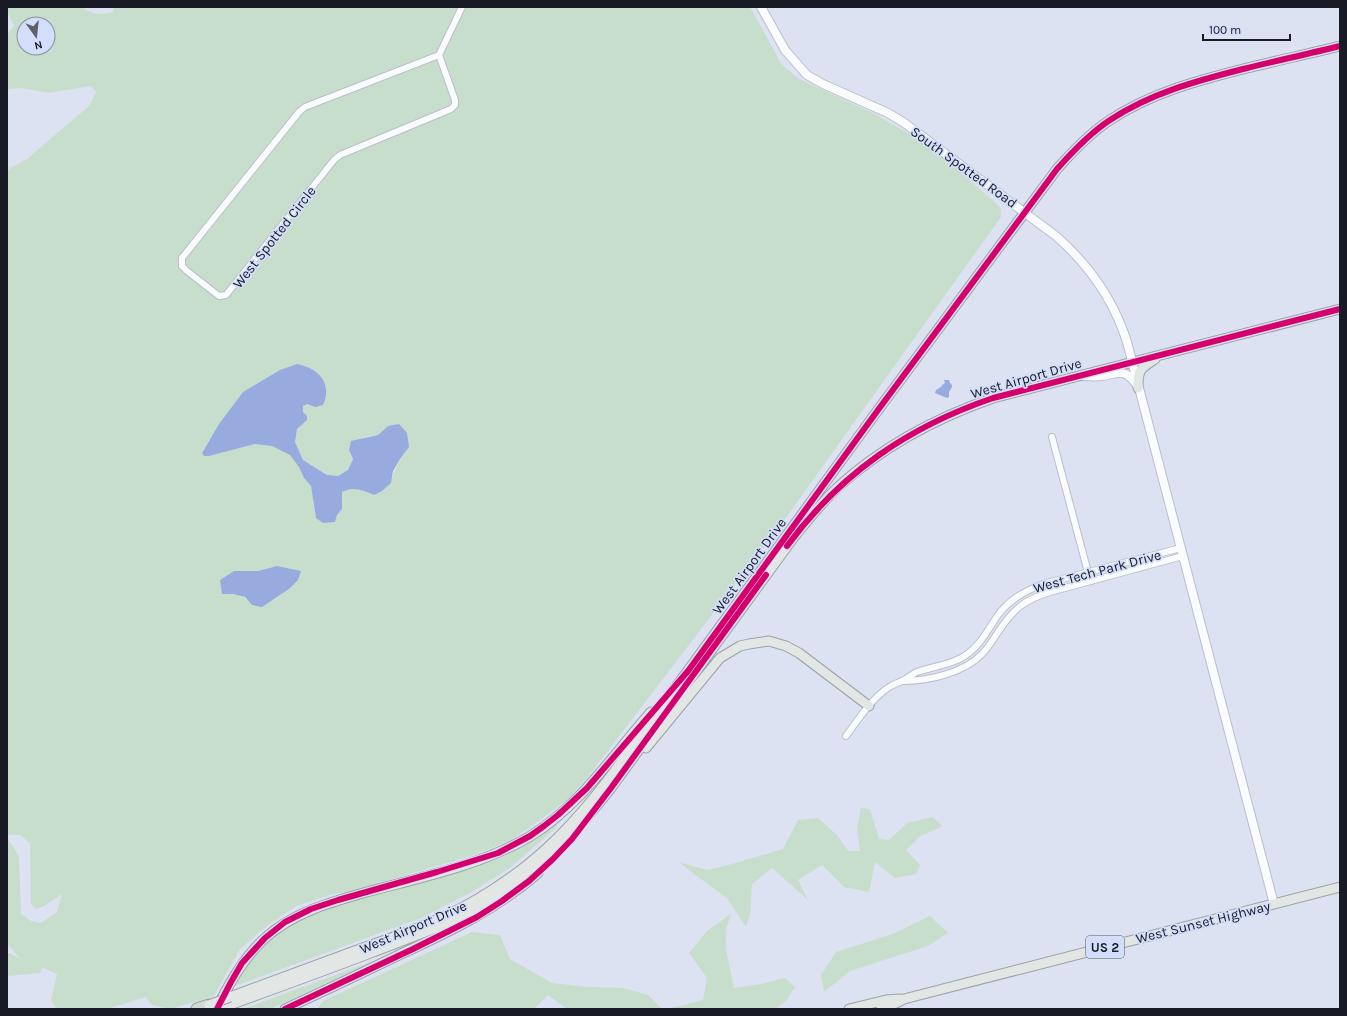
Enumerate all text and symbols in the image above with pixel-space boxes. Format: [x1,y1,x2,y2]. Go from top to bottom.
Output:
north arrow [16,16,56,56]
scale bar [1203,16,1290,42]
text: 100 m [1209,23,1241,37]
text: N [33,38,44,52]
street label: South Spotted Road [907,123,1020,212]
street label: West Spotted Circle [229,183,320,292]
street label: West Airport Drive [969,355,1084,402]
street label: West Airport Drive [709,515,790,618]
street label: West Tech Park Drive [1031,546,1163,597]
street label: West Airport Drive [357,897,469,958]
street label: West Sunset Highway [1134,897,1273,947]
road number: US 2 [1086,936,1124,958]

